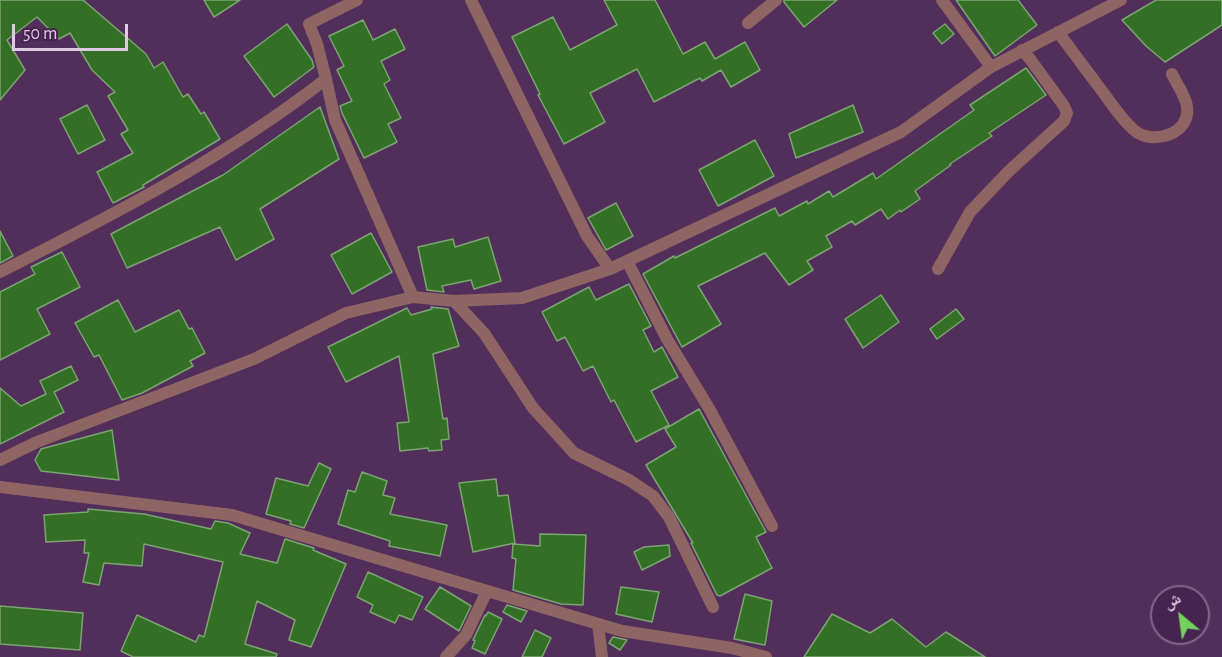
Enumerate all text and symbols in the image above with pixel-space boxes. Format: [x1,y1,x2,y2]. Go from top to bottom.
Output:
scale bar [15,12,130,50]
text: 50 m [23,25,57,43]
north arrow [1150,585,1210,645]
text: ش [1161,590,1184,612]

